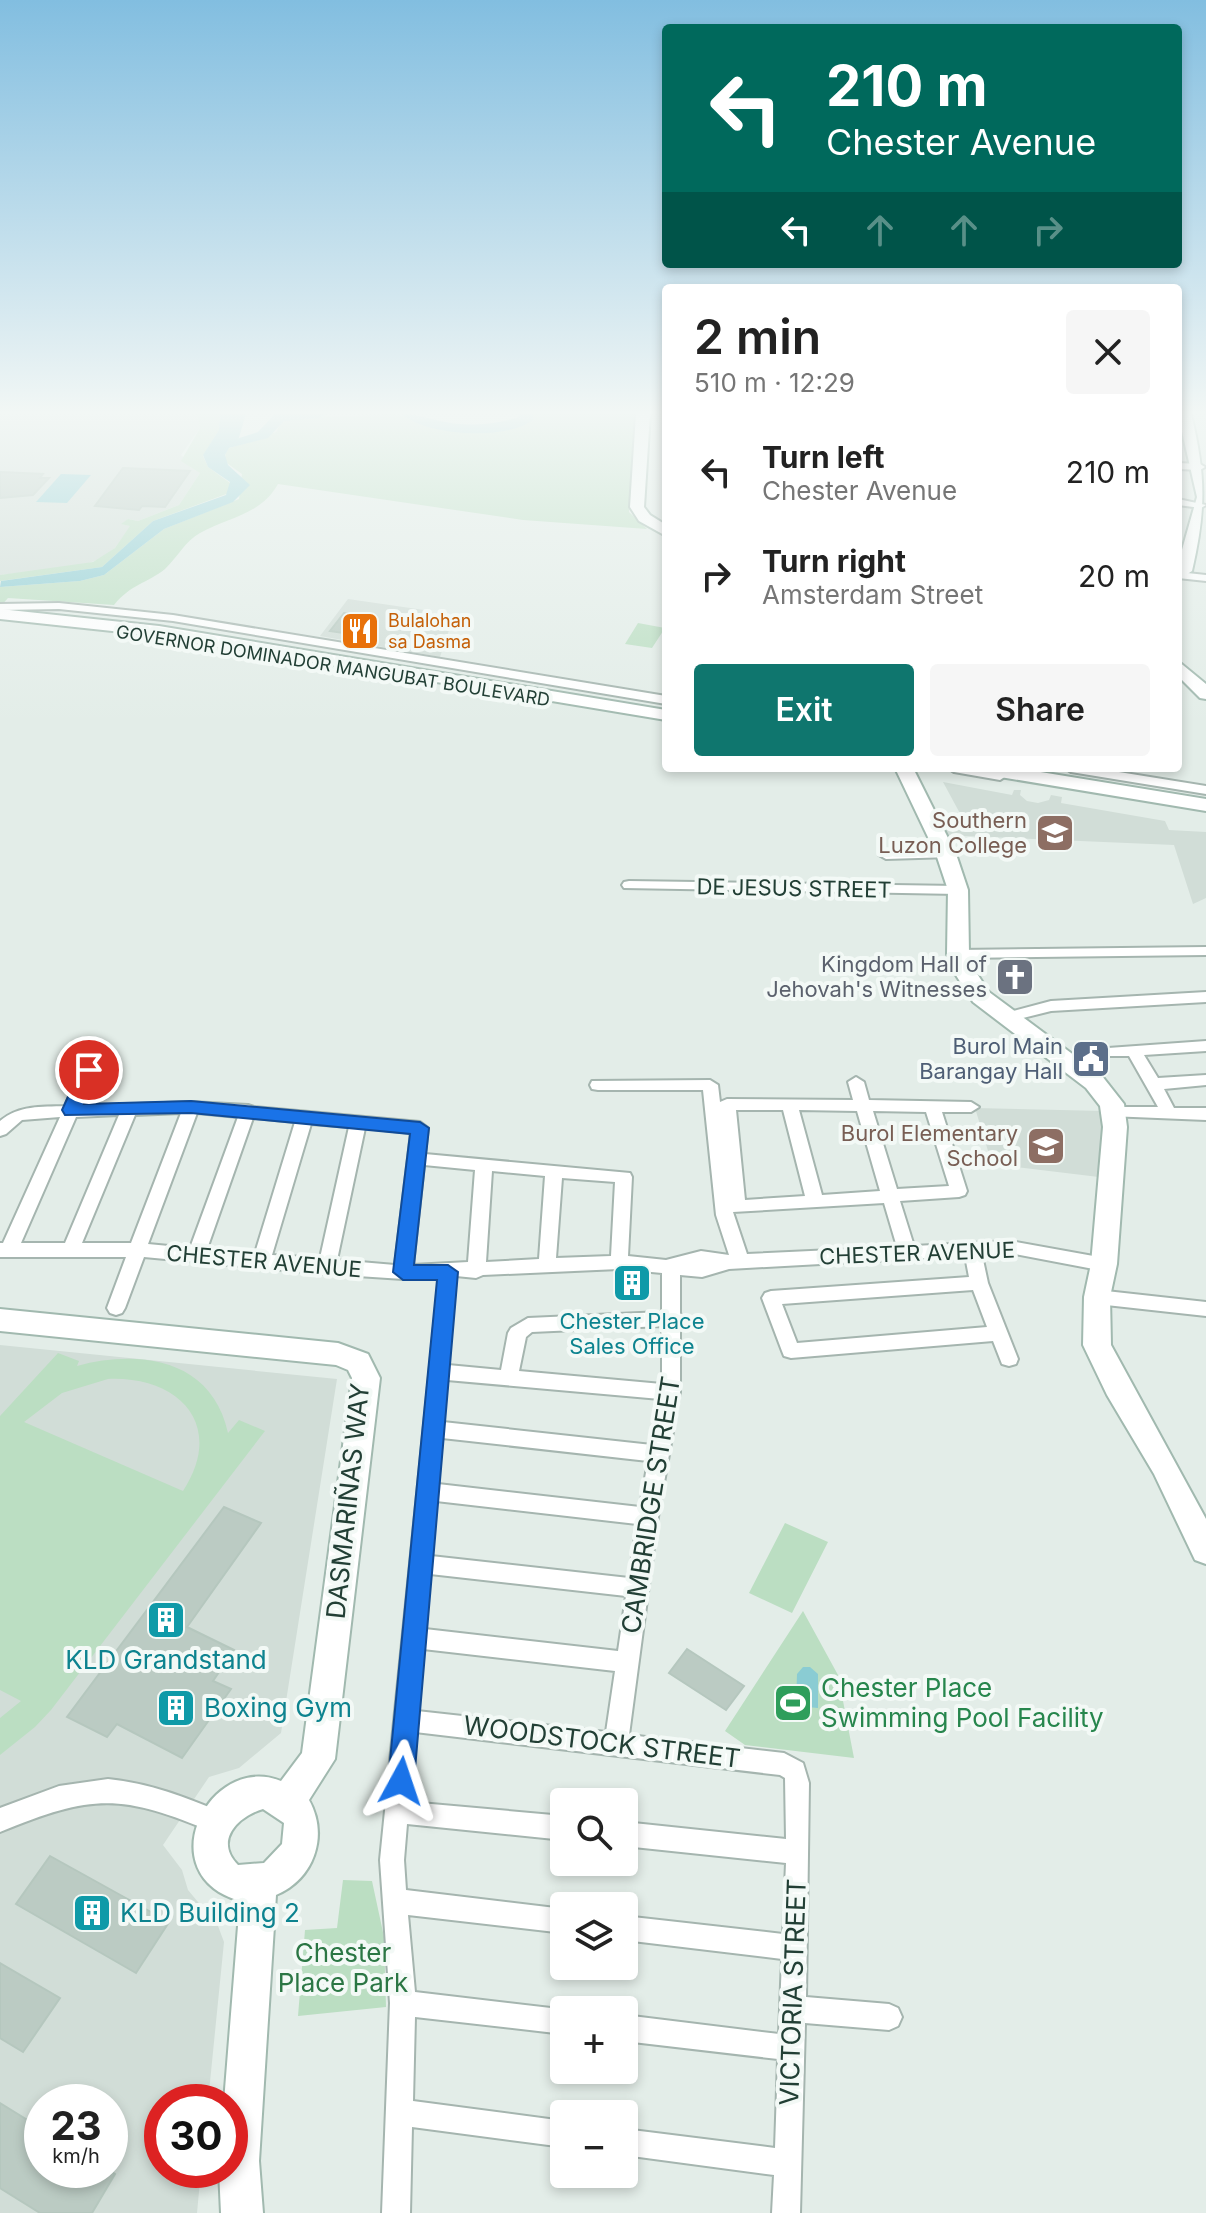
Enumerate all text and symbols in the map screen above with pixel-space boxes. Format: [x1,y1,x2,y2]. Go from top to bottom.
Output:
text: 210 m [826,52,988,120]
icon: left [694,56,798,160]
text: Chester Avenue [826,120,1096,164]
icon: left [774,208,818,252]
icon: ahead [858,208,902,252]
icon: ahead [942,208,986,252]
icon: right [1026,208,1070,252]
text: 2 min [694,307,821,366]
button: close [1066,310,1150,394]
text: 510 m · 12:29 [694,367,855,398]
text: Turn left [762,439,884,475]
icon: left [694,450,738,494]
text: 210 m [1066,454,1150,490]
text: Chester Avenue [762,475,957,506]
text: Turn right [762,543,906,579]
icon: right [694,554,738,598]
text: 20 m [1078,558,1150,594]
text: Amsterdam Street [762,579,983,610]
restaurant icon: Bulalohan sa Dasma [339,610,381,652]
place label: Bulalohan sa Dasma [388,610,471,652]
street label: GOVERNOR DOMINADOR MANGUBAT BOULEVARD [115,621,552,710]
button: Exit [694,664,914,756]
button: Share [930,664,1150,756]
place label: Southern Luzon College [878,807,1027,858]
school or university icon: Southern Luzon College [1034,812,1076,854]
street label: DE JESUS STREET [696,873,892,903]
place label: Kingdom Hall of Jehovah's Witnesses [766,951,987,1002]
church icon: Kingdom Hall of Jehovah's Witnesses [994,956,1036,998]
place label: Burol Main Barangay Hall [919,1033,1063,1084]
pin [55,1036,123,1104]
public building icon: Burol Main Barangay Hall [1070,1038,1112,1080]
icon: arrive [67,1048,111,1092]
place label: Burol Elementary School [841,1120,1018,1171]
school or university icon: Burol Elementary School [1025,1125,1067,1167]
street label: CHESTER AVENUE [819,1237,1015,1269]
street label: CHESTER AVENUE [165,1240,363,1282]
building icon: Chester Place Sales Office [611,1262,653,1304]
place label: Chester Place Sales Office [560,1308,704,1359]
street label: CAMBRIDGE STREET [615,1374,686,1636]
street label: DASMARIÑAS WAY [320,1381,375,1620]
building icon: KLD Grandstand [145,1599,187,1641]
place label: KLD Grandstand [65,1644,267,1675]
place label: Chester Place Swimming Pool Facility [821,1672,1104,1733]
sports icon: Chester Place Swimming Pool Facility [772,1682,814,1724]
building icon: Boxing Gym [155,1687,197,1729]
place label: Boxing Gym [204,1692,352,1723]
street label: WOODSTOCK STREET [462,1709,742,1774]
position arrow [359,1739,443,1823]
map controls [550,1788,638,2188]
button: search [550,1788,638,1876]
street label: VICTORIA STREET [773,1878,812,2106]
building icon: KLD Building 2 [71,1892,113,1934]
button: layers [550,1892,638,1980]
place label: KLD Building 2 [120,1897,300,1928]
park label: Chester Place Park [278,1937,408,1998]
button: + [550,1996,638,2084]
speed limit sign: 30 [144,2084,248,2188]
button: − [550,2100,638,2188]
text: 23 [50,2101,102,2150]
text: km/h [52,2144,100,2168]

